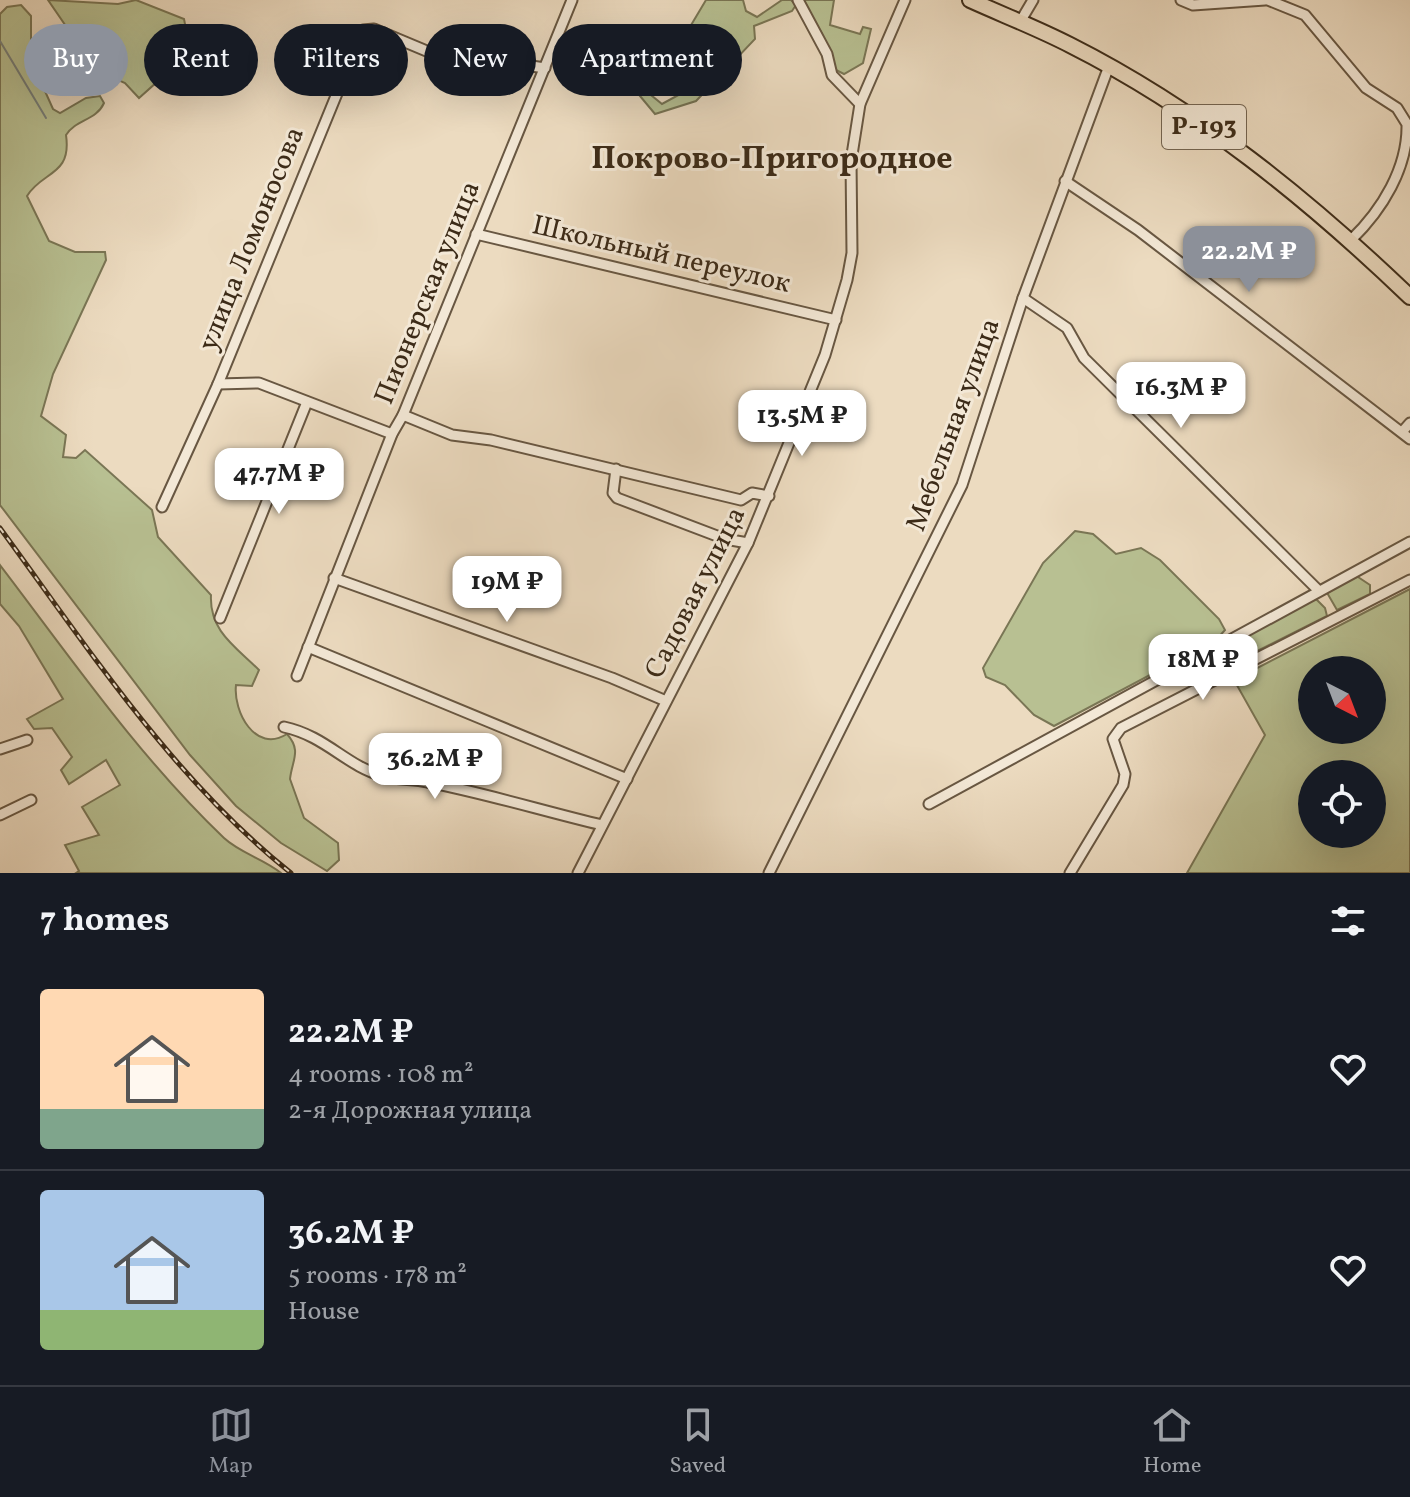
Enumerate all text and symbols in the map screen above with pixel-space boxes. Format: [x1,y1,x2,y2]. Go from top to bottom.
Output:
chip: Buy [24,24,128,96]
chip: Rent [144,24,258,96]
chip: Filters [274,24,408,96]
chip: New [424,24,536,96]
chip: Apartment [552,24,742,96]
road number: Р-193 [1162,105,1246,149]
street label: улица Ломоносова [189,121,315,357]
district label: Покрово-Пригородное [591,138,953,182]
street label: Пионерская улица [365,175,491,411]
street label: Школьный переулок [528,206,794,304]
pin: 22.2M ₽ [1175,226,1323,294]
text: 22.2M ₽ [1201,234,1297,270]
street label: Мебельная улица [897,313,1011,537]
pin: 16.3M ₽ [1107,362,1255,430]
text: 16.3M ₽ [1134,370,1228,406]
pin: 13.5M ₽ [728,390,876,458]
text: 13.5M ₽ [756,398,848,434]
pin: 47.7M ₽ [205,448,353,516]
text: 47.7M ₽ [233,456,325,492]
street label: Садовая улица [636,500,756,686]
pin: 19M ₽ [451,556,563,624]
text: 19M ₽ [471,564,543,600]
pin: 18M ₽ [1147,634,1259,702]
text: 18M ₽ [1167,642,1239,678]
north arrow [1298,656,1386,744]
map controls [1298,656,1386,848]
pin: 36.2M ₽ [361,733,509,801]
text: 36.2M ₽ [387,741,483,777]
button: locate [1298,760,1386,848]
text: 7 homes [40,898,169,945]
icon: filters [1326,899,1370,943]
text: 22.2M ₽ [288,1010,414,1057]
icon: home [104,1021,200,1117]
icon: heart [1326,1047,1370,1091]
text: 4 rooms · 108 m² [288,1057,474,1093]
text: 2-я Дорожная улица [288,1093,532,1129]
text: 36.2M ₽ [288,1211,414,1258]
icon: home [104,1222,200,1318]
icon: heart [1326,1248,1370,1292]
text: 5 rooms · 178 m² [288,1258,467,1294]
text: House [288,1294,360,1330]
tab: Map [209,1403,253,1482]
tab: Saved [670,1403,726,1482]
tab: Home [1143,1403,1201,1482]

